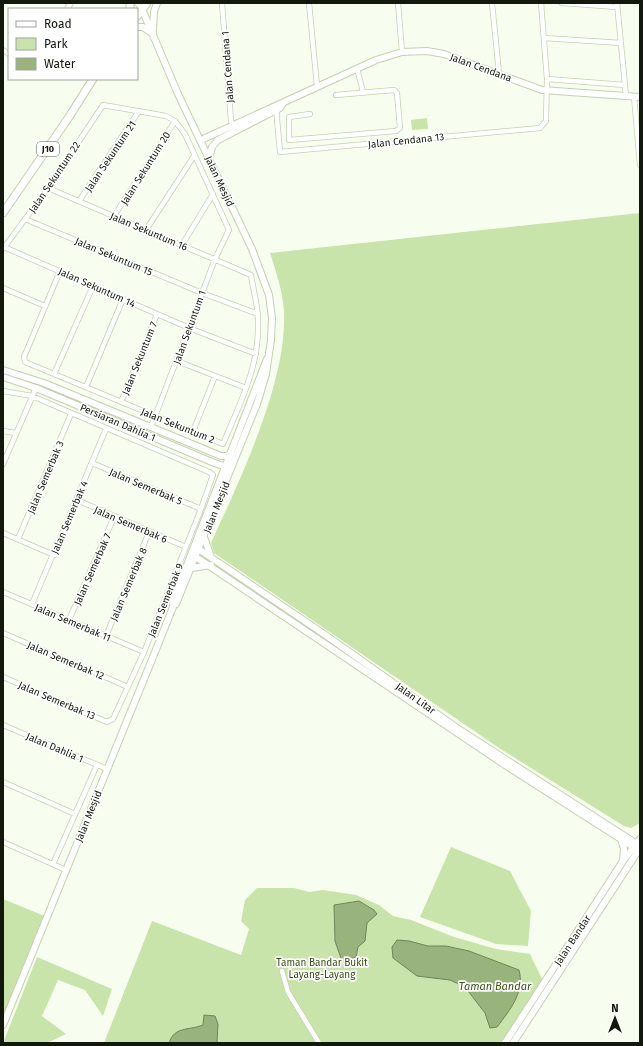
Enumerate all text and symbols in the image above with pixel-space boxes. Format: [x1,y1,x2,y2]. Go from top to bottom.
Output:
legend [8,8,138,80]
text: Road [44,17,72,31]
street label: Jalan Cendana 1 [220,31,236,103]
text: Park [44,37,68,51]
street label: Jalan Cendana [448,51,513,85]
text: Water [44,57,76,71]
street label: Jalan Sekuntum 21 [83,119,139,194]
street label: Jalan Sekuntum 20 [118,129,173,207]
street label: Jalan Cendana 13 [367,131,445,151]
street label: Jalan Sekuntum 22 [27,140,83,215]
road number: J10 [37,142,59,156]
street label: Jalan Mesjid [202,154,236,209]
street label: Jalan Sekuntum 16 [108,210,189,254]
street label: Jalan Sekuntum 15 [73,235,154,279]
street label: Jalan Sekuntum 14 [56,266,138,311]
street label: Jalan Sekuntum 1 [171,289,209,366]
street label: Jalan Sekuntum 7 [120,319,160,397]
street label: Persiaran Dahlia 1 [78,402,157,444]
street label: Jalan Sekuntum 2 [139,406,216,446]
street label: Jalan Semerbak 3 [25,439,67,516]
street label: Jalan Semerbak 5 [107,466,184,508]
street label: Jalan Semerbak 4 [49,478,91,556]
street label: Jalan Mesjid [201,480,233,535]
street label: Jalan Semerbak 6 [92,504,169,546]
street label: Jalan Semerbak 7 [72,531,114,607]
street label: Jalan Semerbak 8 [108,545,150,623]
street label: Jalan Semerbak 9 [146,562,186,639]
street label: Jalan Semerbak 11 [33,601,113,644]
street label: Jalan Semerbak 12 [25,639,106,683]
street label: Jalan Semerbak 13 [16,679,97,723]
street label: Jalan Litar [393,681,438,717]
street label: Jalan Dahlia 1 [24,730,85,765]
street label: Jalan Mesjid [73,789,105,844]
street label: Jalan Bandar [552,913,594,968]
park label: Taman Bandar Bukit Layang-Layang [276,957,368,981]
water label: Taman Bandar [459,980,532,993]
north arrow [595,998,635,1038]
text: N [611,1002,619,1015]

